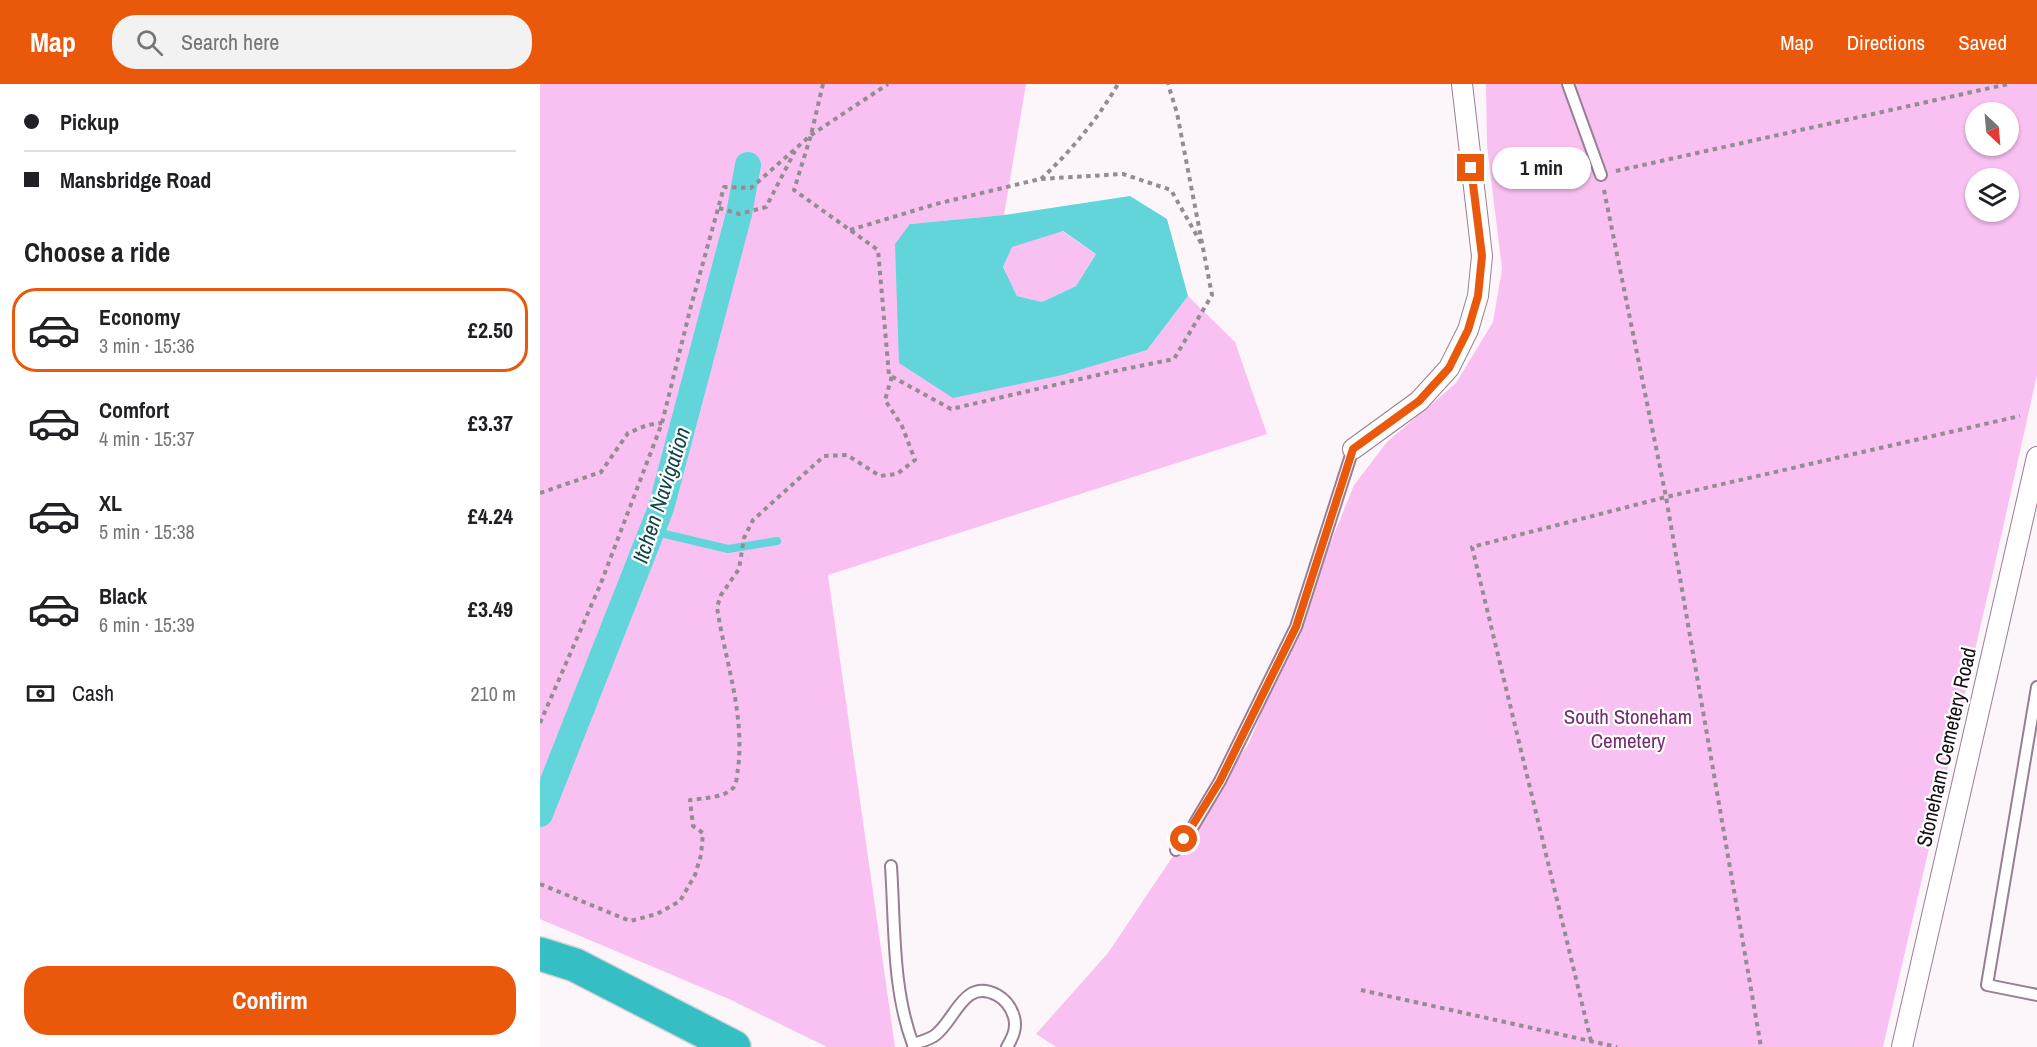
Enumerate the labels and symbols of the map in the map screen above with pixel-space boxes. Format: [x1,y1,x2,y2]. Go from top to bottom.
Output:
north arrow [1965,102,2019,156]
callout: 1 min [1492,147,1591,189]
route end [1457,154,1484,181]
water label: Itchen Navigation [625,423,697,567]
street label: Stoneham Cemetery Road [1909,644,1983,850]
park label: South Stoneham Cemetery [1564,702,1692,755]
route start [1170,825,1197,852]

